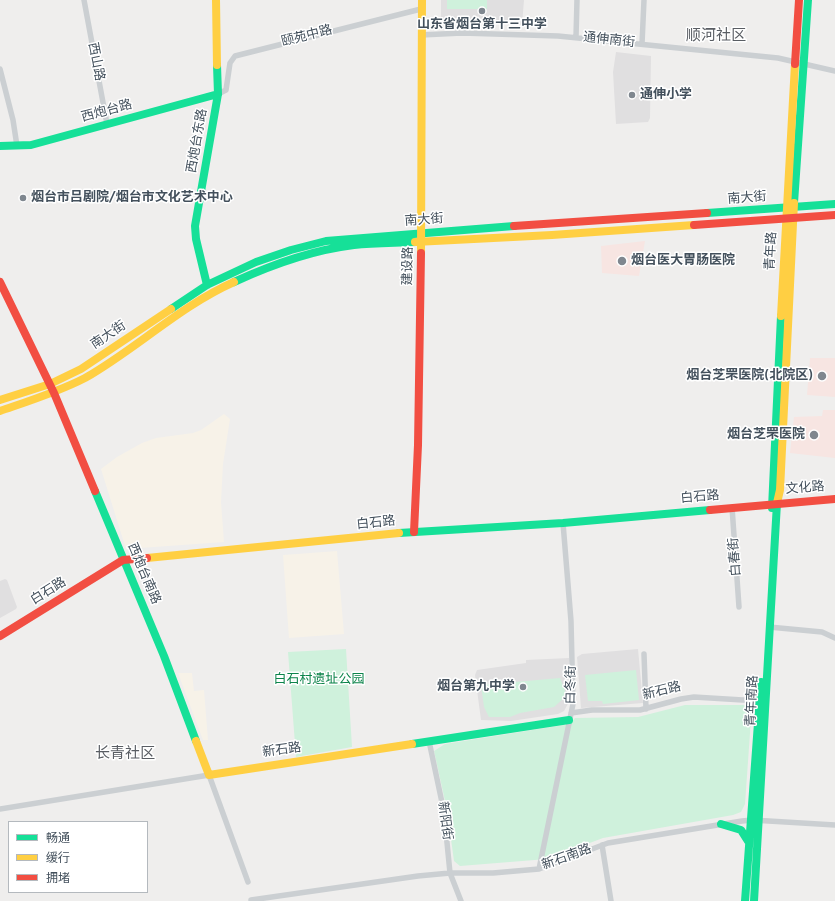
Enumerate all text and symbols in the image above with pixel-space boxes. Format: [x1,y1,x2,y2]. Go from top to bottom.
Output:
marker: 山东省烟台第十三中学 [477,6,487,16]
place label: 山东省烟台第十三中学 [417,17,547,33]
street label: 颐苑中路 [280,23,334,51]
district label: 顺河社区 [686,28,746,46]
street label: 通伸南街 [582,31,636,51]
street label: 西山路 [84,41,106,83]
place label: 通伸小学 [640,87,692,103]
marker: 通伸小学 [627,90,637,100]
street label: 西炮台路 [80,98,134,126]
street label: 西炮台东路 [185,108,211,174]
place label: 烟台市吕剧院/烟台市文化艺术中心 [31,190,233,206]
street label: 南大街 [727,190,767,208]
marker: 烟台市吕剧院/烟台市文化艺术中心 [18,193,28,203]
street label: 南大街 [404,212,444,230]
street label: 青年路 [763,231,781,271]
street label: 建设路 [401,246,417,286]
place label: 烟台医大胃肠医院 [631,253,735,269]
marker: 烟台医大胃肠医院 [616,255,628,267]
street label: 南大街 [88,319,130,353]
place label: 烟台芝罘医院(北院区) [686,368,813,384]
marker: 烟台芝罘医院(北院区) [816,370,828,382]
place label: 烟台芝罘医院 [727,427,805,443]
marker: 烟台芝罘医院 [808,429,820,441]
street label: 文化路 [785,480,825,498]
street label: 白石路 [680,489,720,507]
street label: 白石路 [356,514,396,534]
street label: 白春街 [727,537,745,577]
street label: 西炮台南路 [123,541,163,607]
street label: 白石路 [28,575,70,609]
street label: 白冬街 [564,665,580,705]
park label: 白石村遗址公园 [274,672,364,688]
street label: 青年南路 [744,675,762,727]
place label: 烟台第九中学 [437,679,515,695]
street label: 新石路 [641,680,683,704]
marker: 烟台第九中学 [518,682,528,692]
street label: 新石路 [262,741,302,761]
district label: 长青社区 [95,746,155,764]
street label: 新阳街 [434,801,454,841]
legend [8,821,148,893]
text: 畅通 [46,831,70,847]
street label: 新石南路 [540,842,594,874]
text: 缓行 [46,851,70,867]
text: 拥堵 [46,871,70,887]

